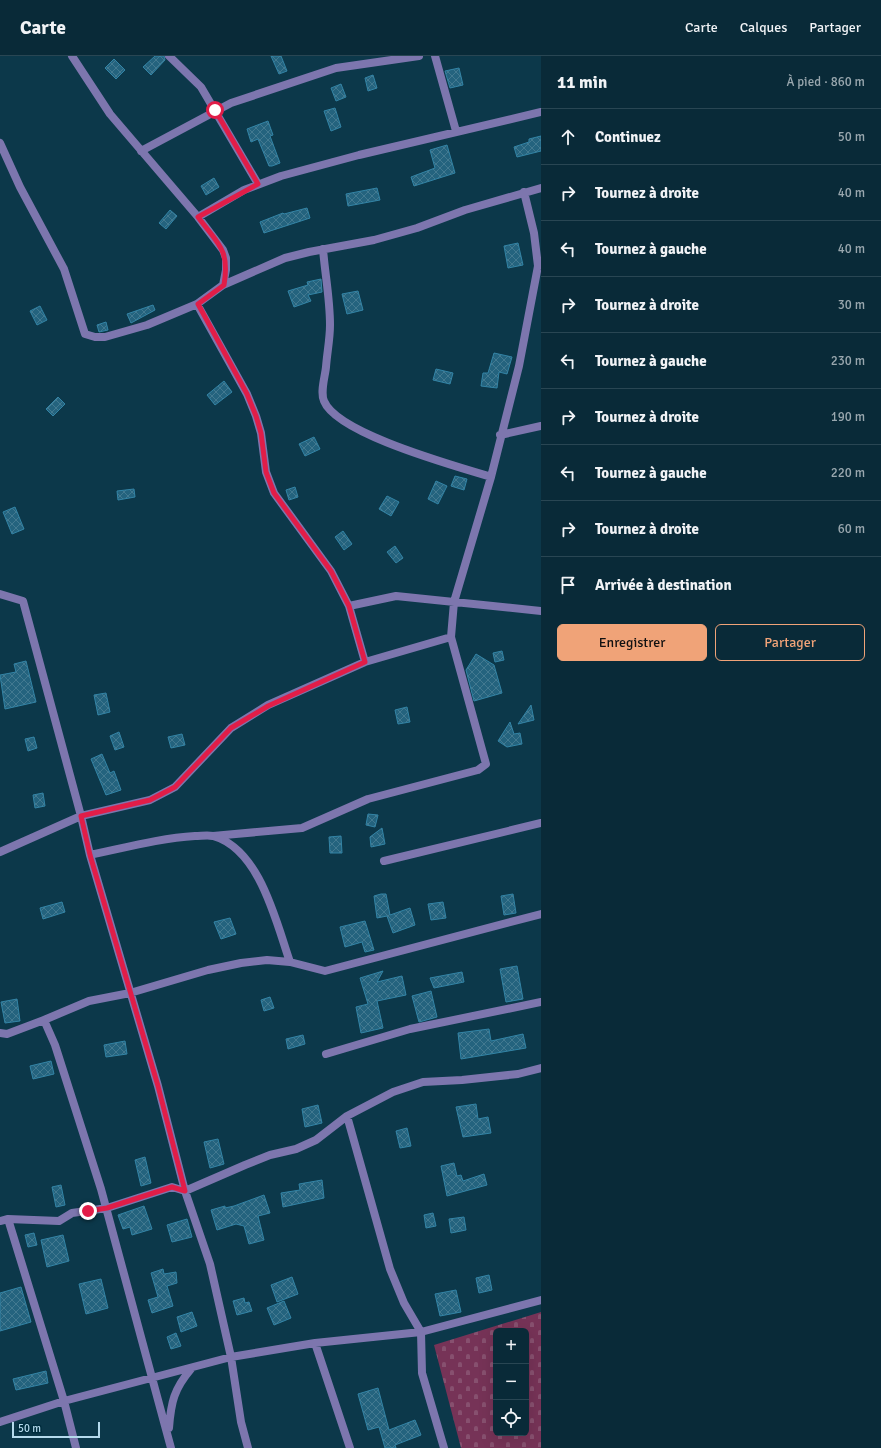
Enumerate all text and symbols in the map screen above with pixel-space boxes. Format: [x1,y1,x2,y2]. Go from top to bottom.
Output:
text: Carte [20,16,66,40]
text: Carte [685,19,718,36]
text: Calques [740,19,787,36]
text: Partager [809,19,861,36]
text: 11 min [557,72,607,93]
text: À pied · 860 m [786,74,865,90]
route start [206,101,224,119]
icon: ahead [557,126,579,148]
text: Continuez [595,128,661,146]
text: 50 m [838,129,865,145]
icon: right [557,182,579,204]
text: Tournez à droite [595,184,699,202]
text: 40 m [838,185,865,201]
icon: left [557,238,579,260]
text: Tournez à gauche [595,240,707,258]
text: 40 m [838,241,865,257]
icon: right [557,294,579,316]
text: Tournez à droite [595,296,699,314]
text: 30 m [838,297,865,313]
icon: left [557,350,579,372]
text: Tournez à gauche [595,352,707,370]
text: 230 m [831,353,865,369]
icon: right [557,406,579,428]
text: Tournez à droite [595,408,699,426]
text: 190 m [831,409,865,425]
icon: left [557,462,579,484]
text: Tournez à gauche [595,464,707,482]
text: 220 m [831,465,865,481]
icon: right [557,518,579,540]
text: Tournez à droite [595,520,699,538]
text: 60 m [838,521,865,537]
icon: arrive [557,574,579,596]
text: Arrivée à destination [595,576,732,594]
button: Enregistrer [557,624,707,661]
button: Partager [715,624,865,661]
route end [79,1202,97,1220]
map controls [493,1328,529,1436]
button: + [493,1328,529,1364]
button: − [493,1364,529,1400]
button: locate [493,1400,529,1436]
scale bar [12,1420,100,1439]
text: 50 m [18,1422,41,1435]

